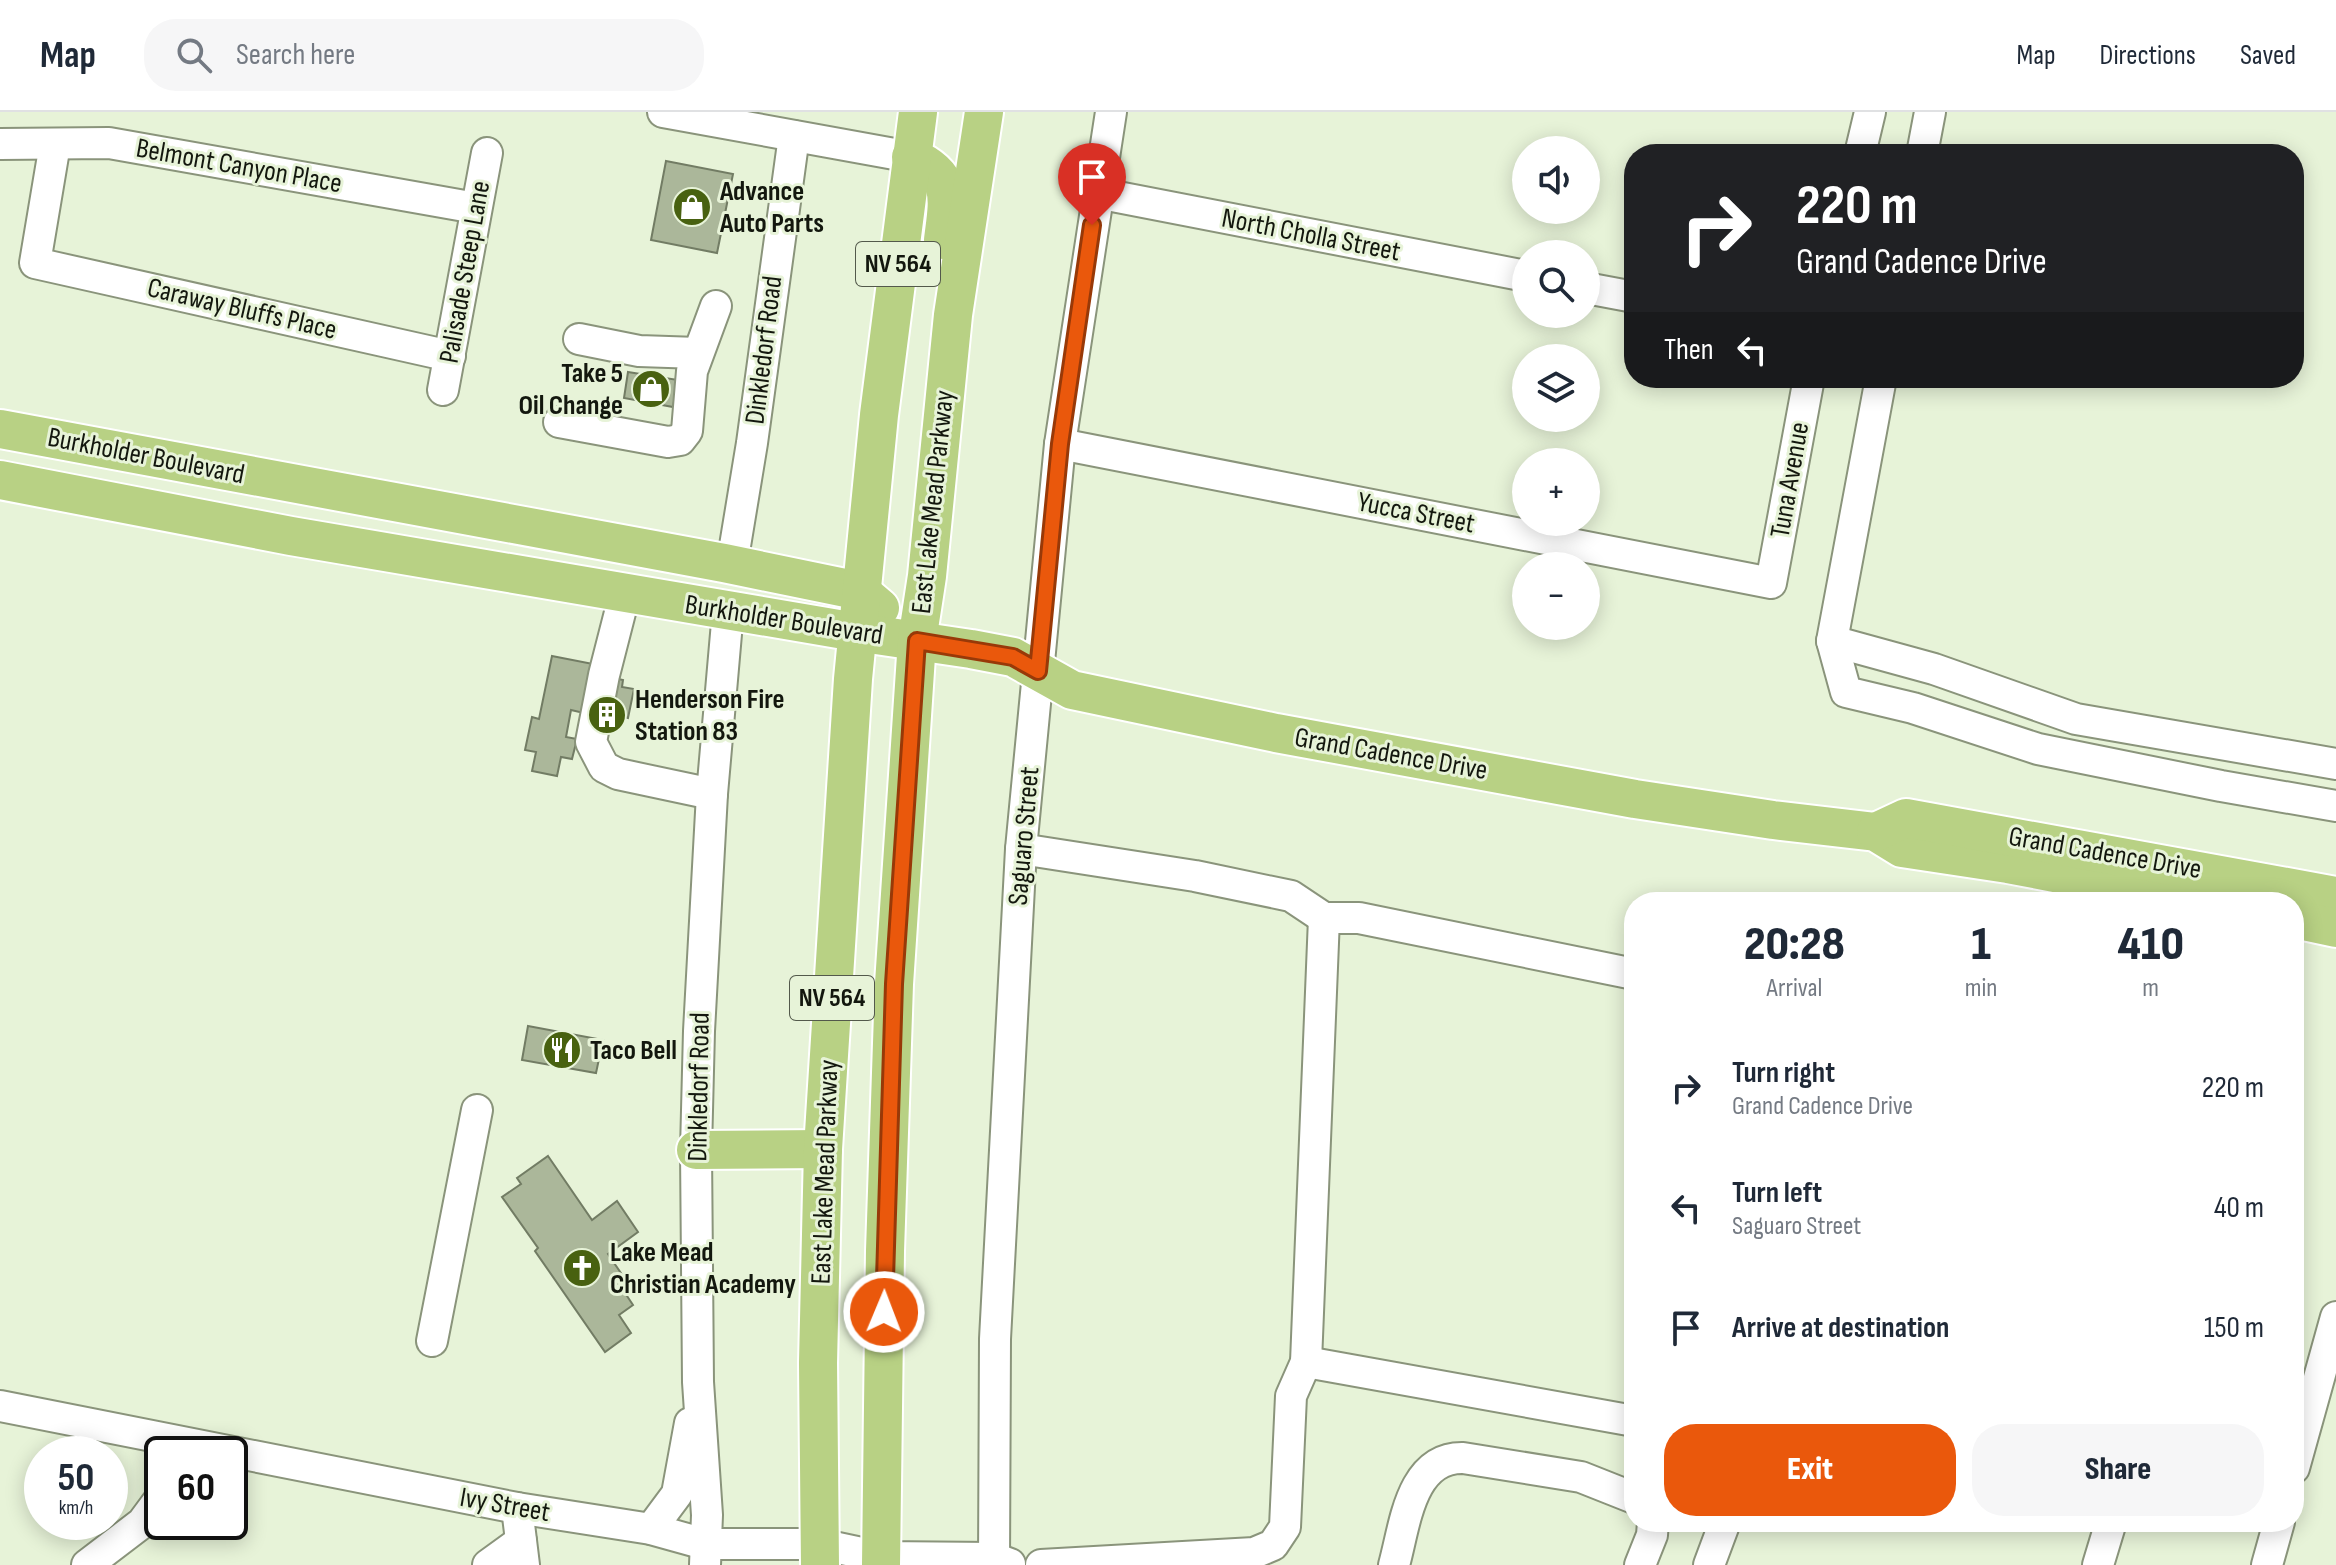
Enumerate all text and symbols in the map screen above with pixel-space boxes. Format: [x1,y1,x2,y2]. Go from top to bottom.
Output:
search box [144,19,704,91]
text: Map [40,33,96,78]
icon: search [172,33,216,77]
text: Search here [236,37,355,73]
text: Map [2017,39,2056,72]
text: Directions [2100,39,2196,72]
text: Saved [2240,39,2296,72]
street label: Belmont Canyon Place [134,132,344,200]
map controls [1512,136,1600,640]
button: sound [1512,136,1600,224]
pin [1058,143,1126,225]
icon: arrive [1070,155,1114,199]
text: 220 m [1796,173,1918,240]
place label: Advance Auto Parts [719,175,824,240]
icon: right [1664,176,1768,280]
street label: Palisade Steep Lane [433,178,497,366]
shop icon: Advance Auto Parts [671,186,713,228]
street label: North Cholla Street [1219,202,1403,268]
button: search [1512,240,1600,328]
text: Grand Cadence Drive [1796,241,2047,284]
road number: NV 564 [856,242,940,286]
street label: Caraway Bluffs Place [144,271,340,347]
street label: Dinkledorf Road [739,274,789,426]
icon: left [1730,328,1774,372]
text: Then [1664,332,1714,368]
button: layers [1512,344,1600,432]
place label: Take 5 Oil Change [518,357,623,422]
shop icon: Take 5 Oil Change [630,368,672,410]
street label: East Lake Mead Parkway [905,388,961,615]
street label: Tuna Avenue [1764,420,1816,540]
street label: Burkholder Boulevard [45,421,247,491]
button: + [1512,448,1600,536]
street label: Yucca Street [1355,485,1477,541]
button: − [1512,552,1600,640]
street label: Burkholder Boulevard [683,588,885,652]
place label: Henderson Fire Station 83 [635,683,784,748]
building icon: Henderson Fire Station 83 [586,694,628,736]
street label: Grand Cadence Drive [1292,721,1490,787]
street label: Saguaro Street [1001,765,1047,907]
street label: Grand Cadence Drive [2006,820,2204,886]
text: 20:28 [1744,916,1845,973]
text: 1 [1971,916,1991,973]
text: 410 [2117,916,2184,973]
text: Arrival [1766,973,1822,1004]
text: min [1965,973,1997,1004]
text: m [2142,973,2159,1004]
road number: NV 564 [790,976,874,1020]
street label: Dinkledorf Road [681,1012,717,1162]
restaurant icon: Taco Bell [541,1029,583,1071]
place label: Taco Bell [590,1034,677,1067]
text: Turn right [1732,1055,1835,1091]
street label: East Lake Mead Parkway [805,1059,845,1285]
icon: right [1664,1066,1708,1110]
text: 220 m [2202,1070,2264,1106]
text: Grand Cadence Drive [1732,1091,1913,1122]
text: Turn left [1732,1175,1822,1211]
icon: left [1664,1186,1708,1230]
text: 40 m [2214,1190,2264,1226]
text: Saguaro Street [1732,1211,1861,1242]
place label: Lake Mead Christian Academy [610,1236,796,1301]
church icon: Lake Mead Christian Academy [561,1247,603,1289]
position arrow [842,1270,926,1354]
icon: arrive [1664,1306,1708,1350]
text: Arrive at destination [1732,1310,1949,1346]
text: 150 m [2204,1310,2264,1346]
button: Exit [1664,1424,1956,1516]
button: Share [1972,1424,2264,1516]
speed limit sign: 60 [144,1436,248,1540]
text: 50 [58,1454,94,1502]
street label: Ivy Street [457,1481,553,1529]
text: km/h [59,1496,93,1520]

